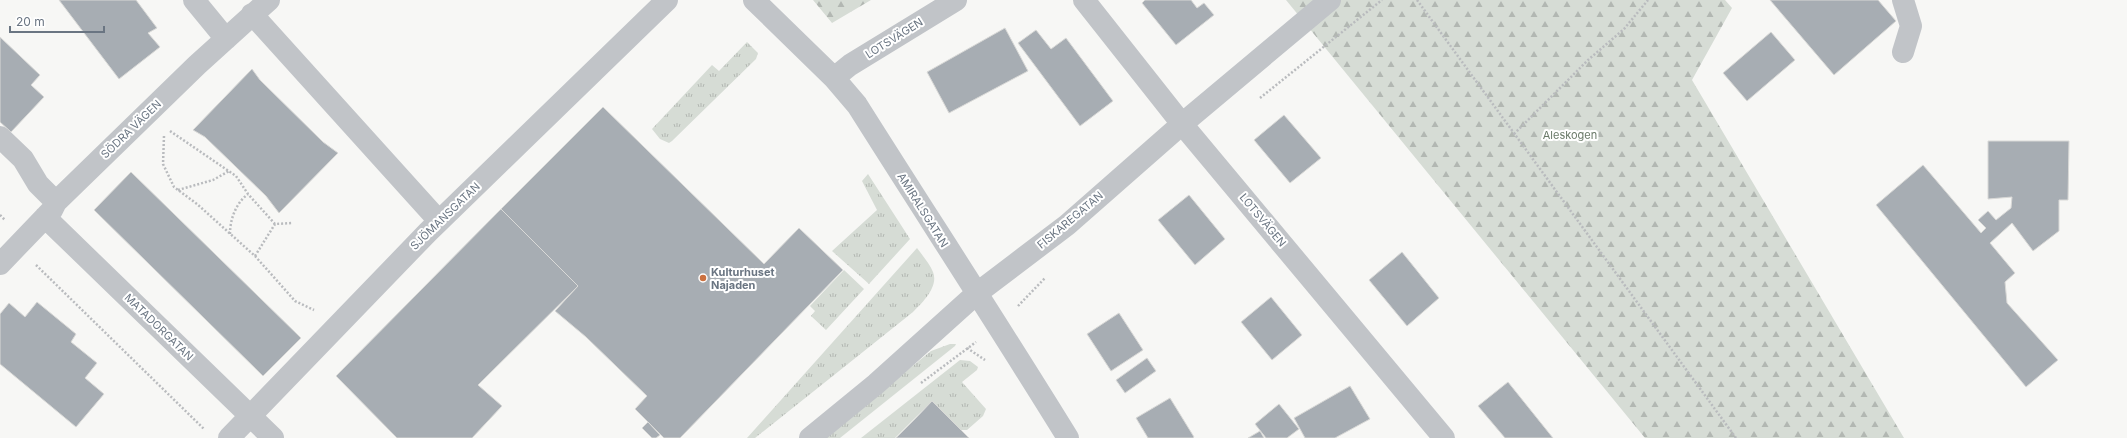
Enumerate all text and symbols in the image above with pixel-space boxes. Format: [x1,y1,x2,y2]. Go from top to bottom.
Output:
scale bar [10,8,104,34]
text: 20 m [16,14,45,29]
street label: LOTSVÄGEN [863,15,925,61]
street label: SÖDRA VÄGEN [98,97,164,161]
park label: Aleskogen [1543,128,1597,142]
street label: AMIRALSGATAN [895,170,951,250]
street label: SJÖMANSGATAN [407,179,483,253]
street label: FISKAREGATAN [1034,188,1106,252]
street label: LOTSVÄGEN [1237,190,1289,250]
place label: Kulturhuset Najaden [711,265,775,292]
marker: Kulturhuset Najaden [698,273,708,283]
street label: MATADORGATAN [122,291,196,363]

